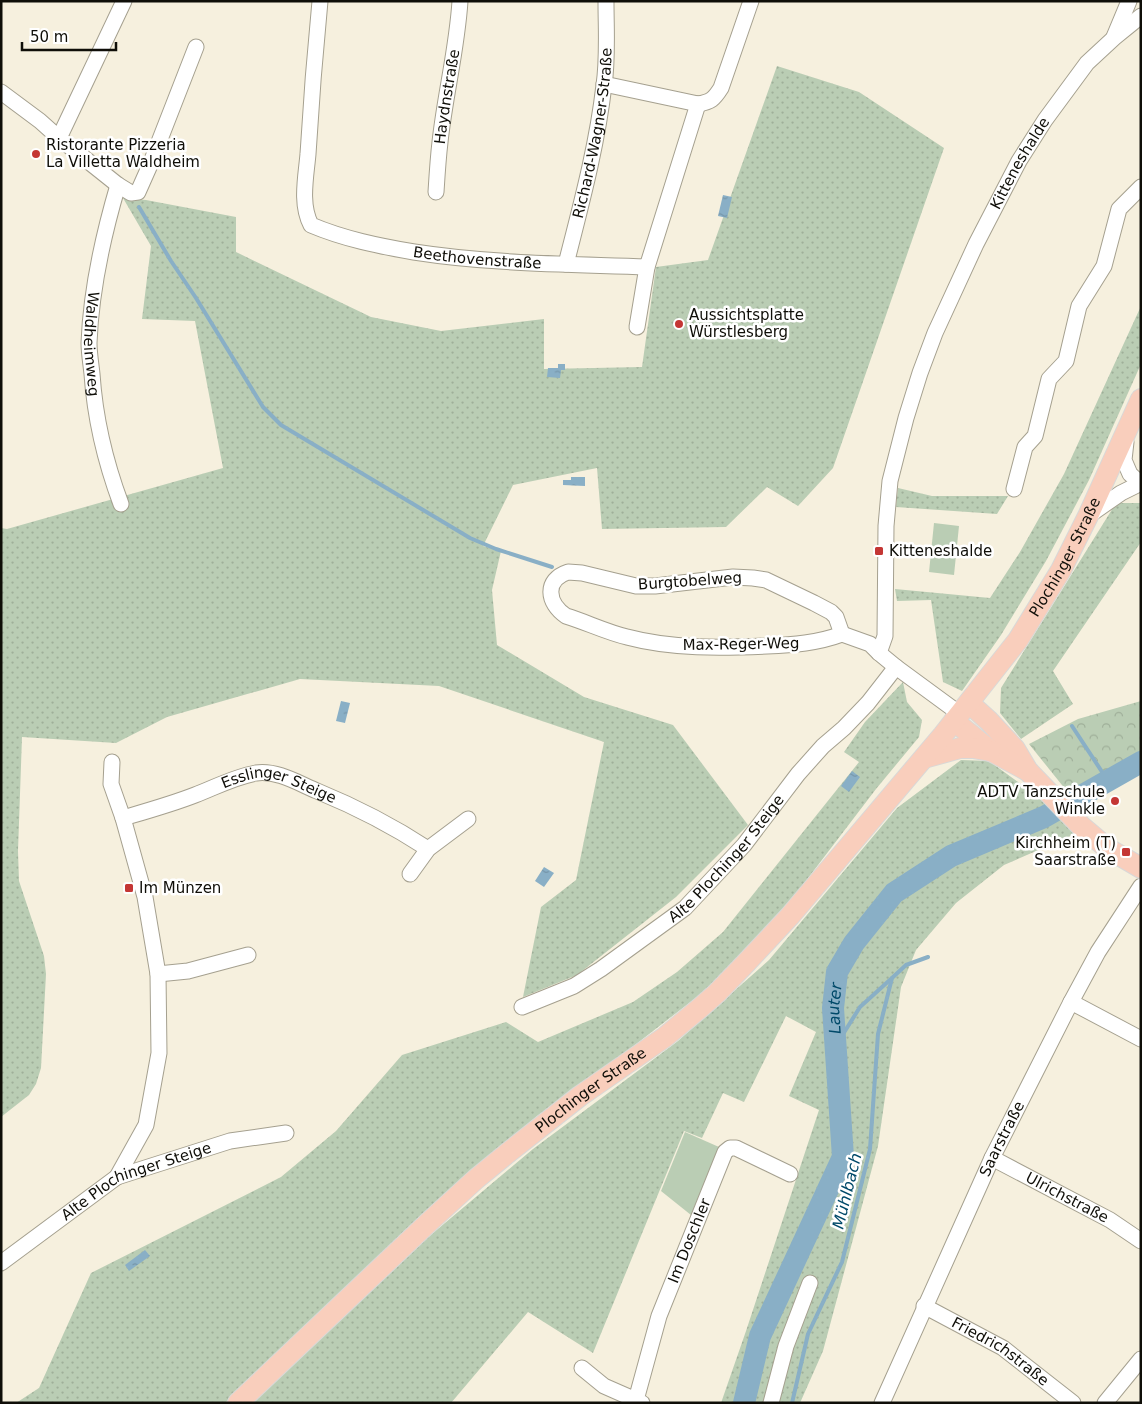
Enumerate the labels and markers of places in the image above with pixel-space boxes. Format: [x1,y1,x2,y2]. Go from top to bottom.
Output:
place label: Ristorante Pizzeria La Villetta Waldheim [46,136,200,171]
marker: Ristorante Pizzeria La Villetta Waldheim [30,148,42,160]
place label: Aussichtsplatte Würstlesberg [689,306,804,341]
marker: Aussichtsplatte Würstlesberg [673,318,685,330]
place label: Kitteneshalde [889,542,992,560]
marker: Kitteneshalde [873,545,885,557]
place label: ADTV Tanzschule Winkle [977,783,1105,818]
marker: ADTV Tanzschule Winkle [1109,795,1121,807]
place label: Kirchheim (T) Saarstraße [1015,834,1116,869]
marker: Kirchheim (T) Saarstraße [1120,846,1132,858]
place label: Im Münzen [139,879,221,897]
marker: Im Münzen [123,882,135,894]

